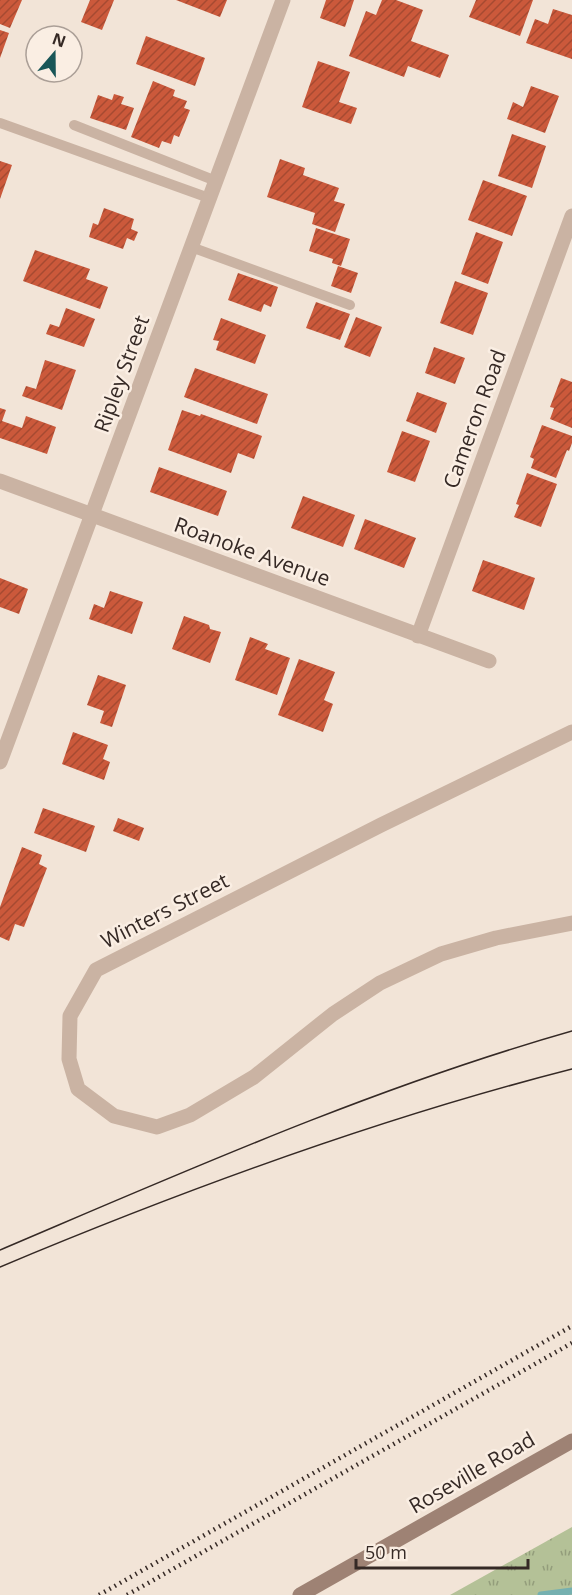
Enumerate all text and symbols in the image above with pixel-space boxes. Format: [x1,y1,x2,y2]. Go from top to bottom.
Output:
north arrow [24,24,84,84]
text: N [49,27,69,52]
street label: Ripley Street [87,311,155,436]
street label: Cameron Road [436,345,512,492]
street label: Roanoke Avenue [170,510,334,592]
street label: Winters Street [96,866,233,954]
street label: Roseville Road [403,1425,540,1520]
scale bar [356,1532,528,1570]
text: 50 m [365,1540,407,1564]

